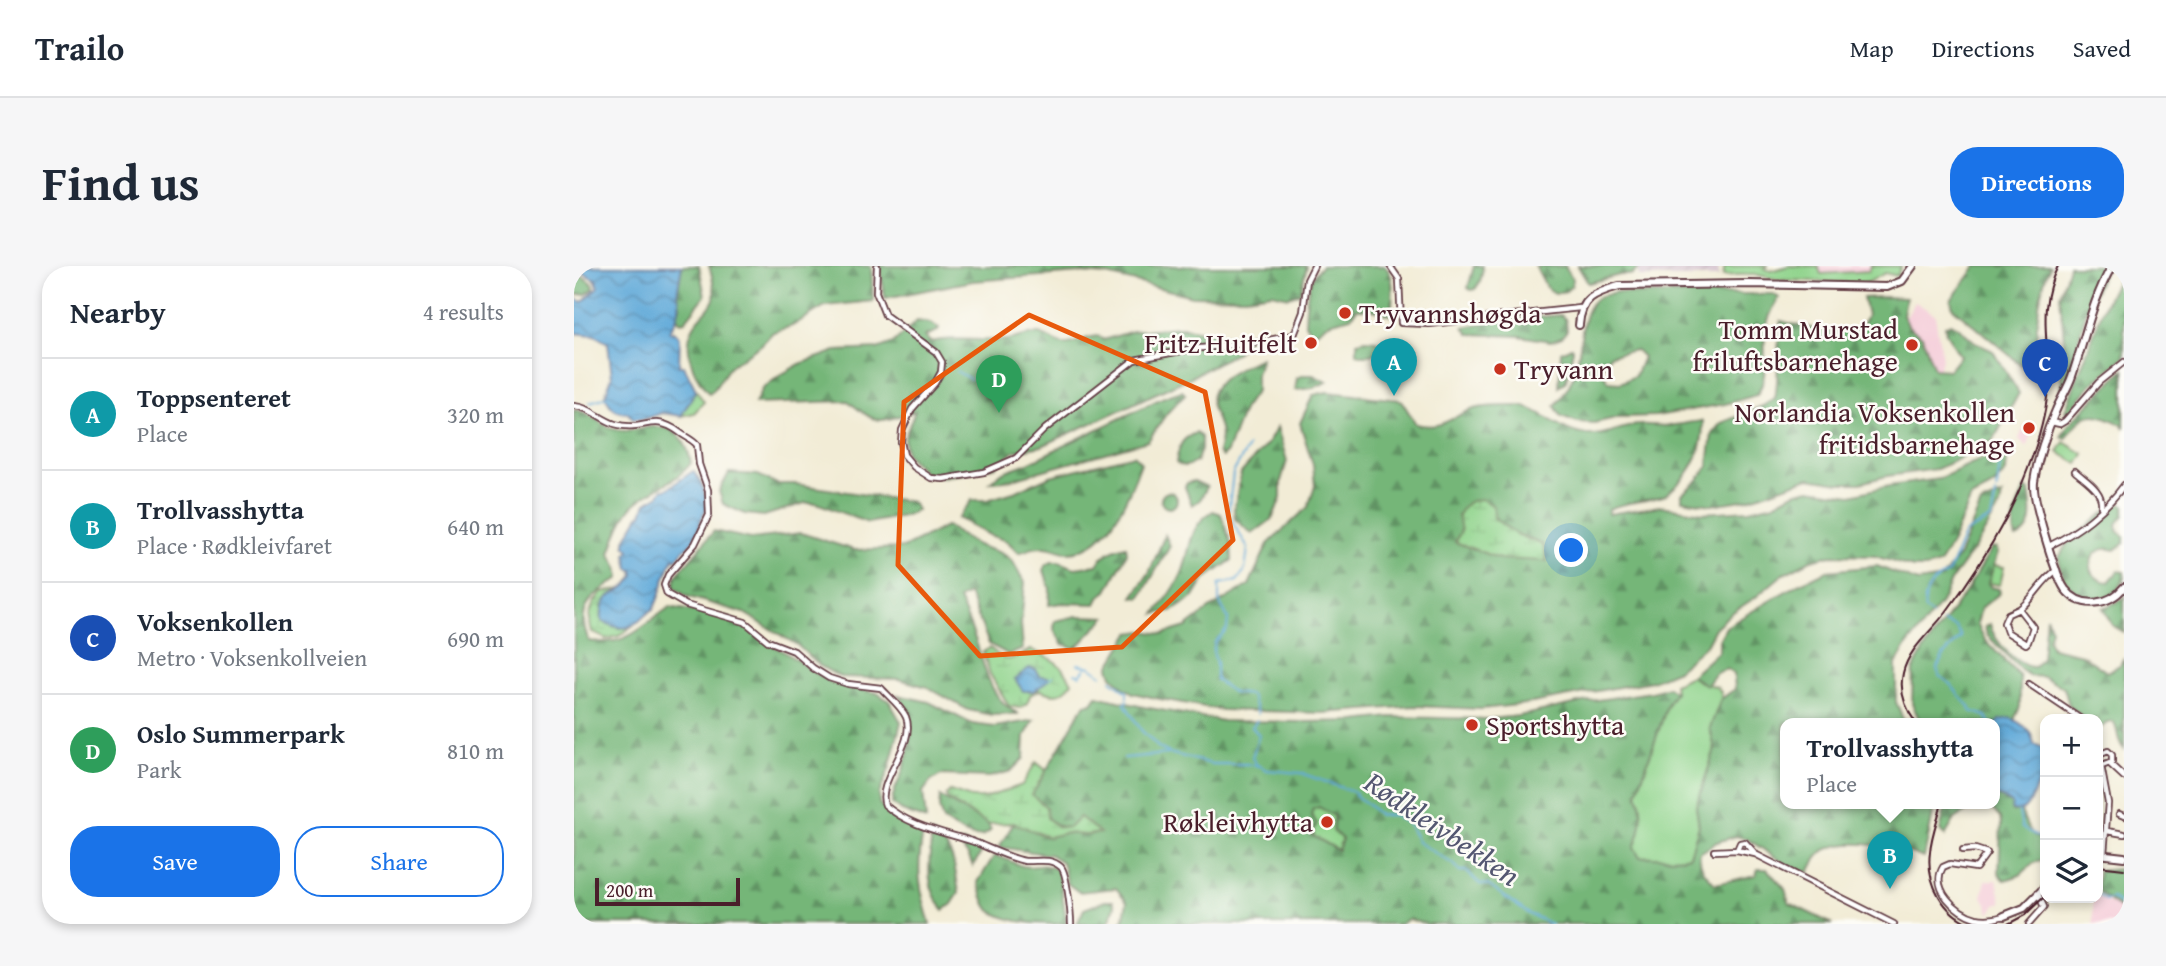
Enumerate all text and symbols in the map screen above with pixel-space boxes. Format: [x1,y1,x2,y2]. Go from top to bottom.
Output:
text: Trailo [35,24,124,72]
text: Map [1850,31,1894,66]
text: Directions [1932,31,2035,66]
text: Saved [2073,31,2131,66]
text: Find us [42,146,200,218]
button: Directions [1950,147,2124,218]
text: Nearby [70,290,166,334]
place label: Tryvannshøgda [1359,292,1542,333]
text: 4 results [423,295,504,328]
marker: Tryvannshøgda [1337,305,1353,321]
place label: Tomm Murstad friluftsbarnehage [1692,308,1898,381]
place label: Fritz Huitfelt [1144,322,1297,363]
marker: Fritz Huitfelt [1303,335,1319,351]
marker: Tomm Murstad friluftsbarnehage [1904,337,1920,353]
pin: A [1371,338,1417,396]
pin: C [2022,339,2068,397]
place label: Tryvann [1514,348,1614,389]
pin: D [976,355,1022,413]
marker: Tryvann [1492,361,1508,377]
text: Toppsenteret [137,378,291,417]
place label: Norlandia Voksenkollen fritidsbarnehage [1734,391,2015,464]
text: A [86,398,100,431]
text: 320 m [447,398,504,431]
text: Place [137,417,188,450]
marker: Norlandia Voksenkollen fritidsbarnehage [2021,420,2037,436]
text: Trollvasshytta [137,490,304,529]
text: B [86,510,100,543]
text: 640 m [447,510,504,543]
text: Place · Rødkleivfaret [137,529,332,562]
your location [1554,533,1588,567]
text: Voksenkollen [137,602,293,641]
text: C [86,622,100,655]
text: 690 m [447,622,504,655]
text: Metro · Voksenkollveien [137,641,367,674]
place label: Sportshytta [1486,704,1625,745]
text: Oslo Summerpark [137,714,345,753]
map controls [2040,714,2103,903]
button: + [2040,714,2103,777]
marker: Sportshytta [1464,717,1480,733]
popup [1780,718,2000,809]
text: Trollvasshytta [1806,728,1974,767]
text: D [86,734,100,767]
text: 810 m [447,734,504,767]
text: Park [137,753,181,786]
water label: Rødkleivbekken [1355,759,1529,896]
text: Place [1806,767,1857,800]
button: − [2040,777,2103,840]
place label: Røkleivhytta [1163,801,1314,842]
marker: Røkleivhytta [1319,814,1335,830]
button: Save [70,826,280,897]
button: Share [294,826,504,897]
pin: B [1867,831,1913,889]
button: layers [2040,840,2103,903]
scale bar [595,875,740,907]
text: 200 m [606,876,653,904]

